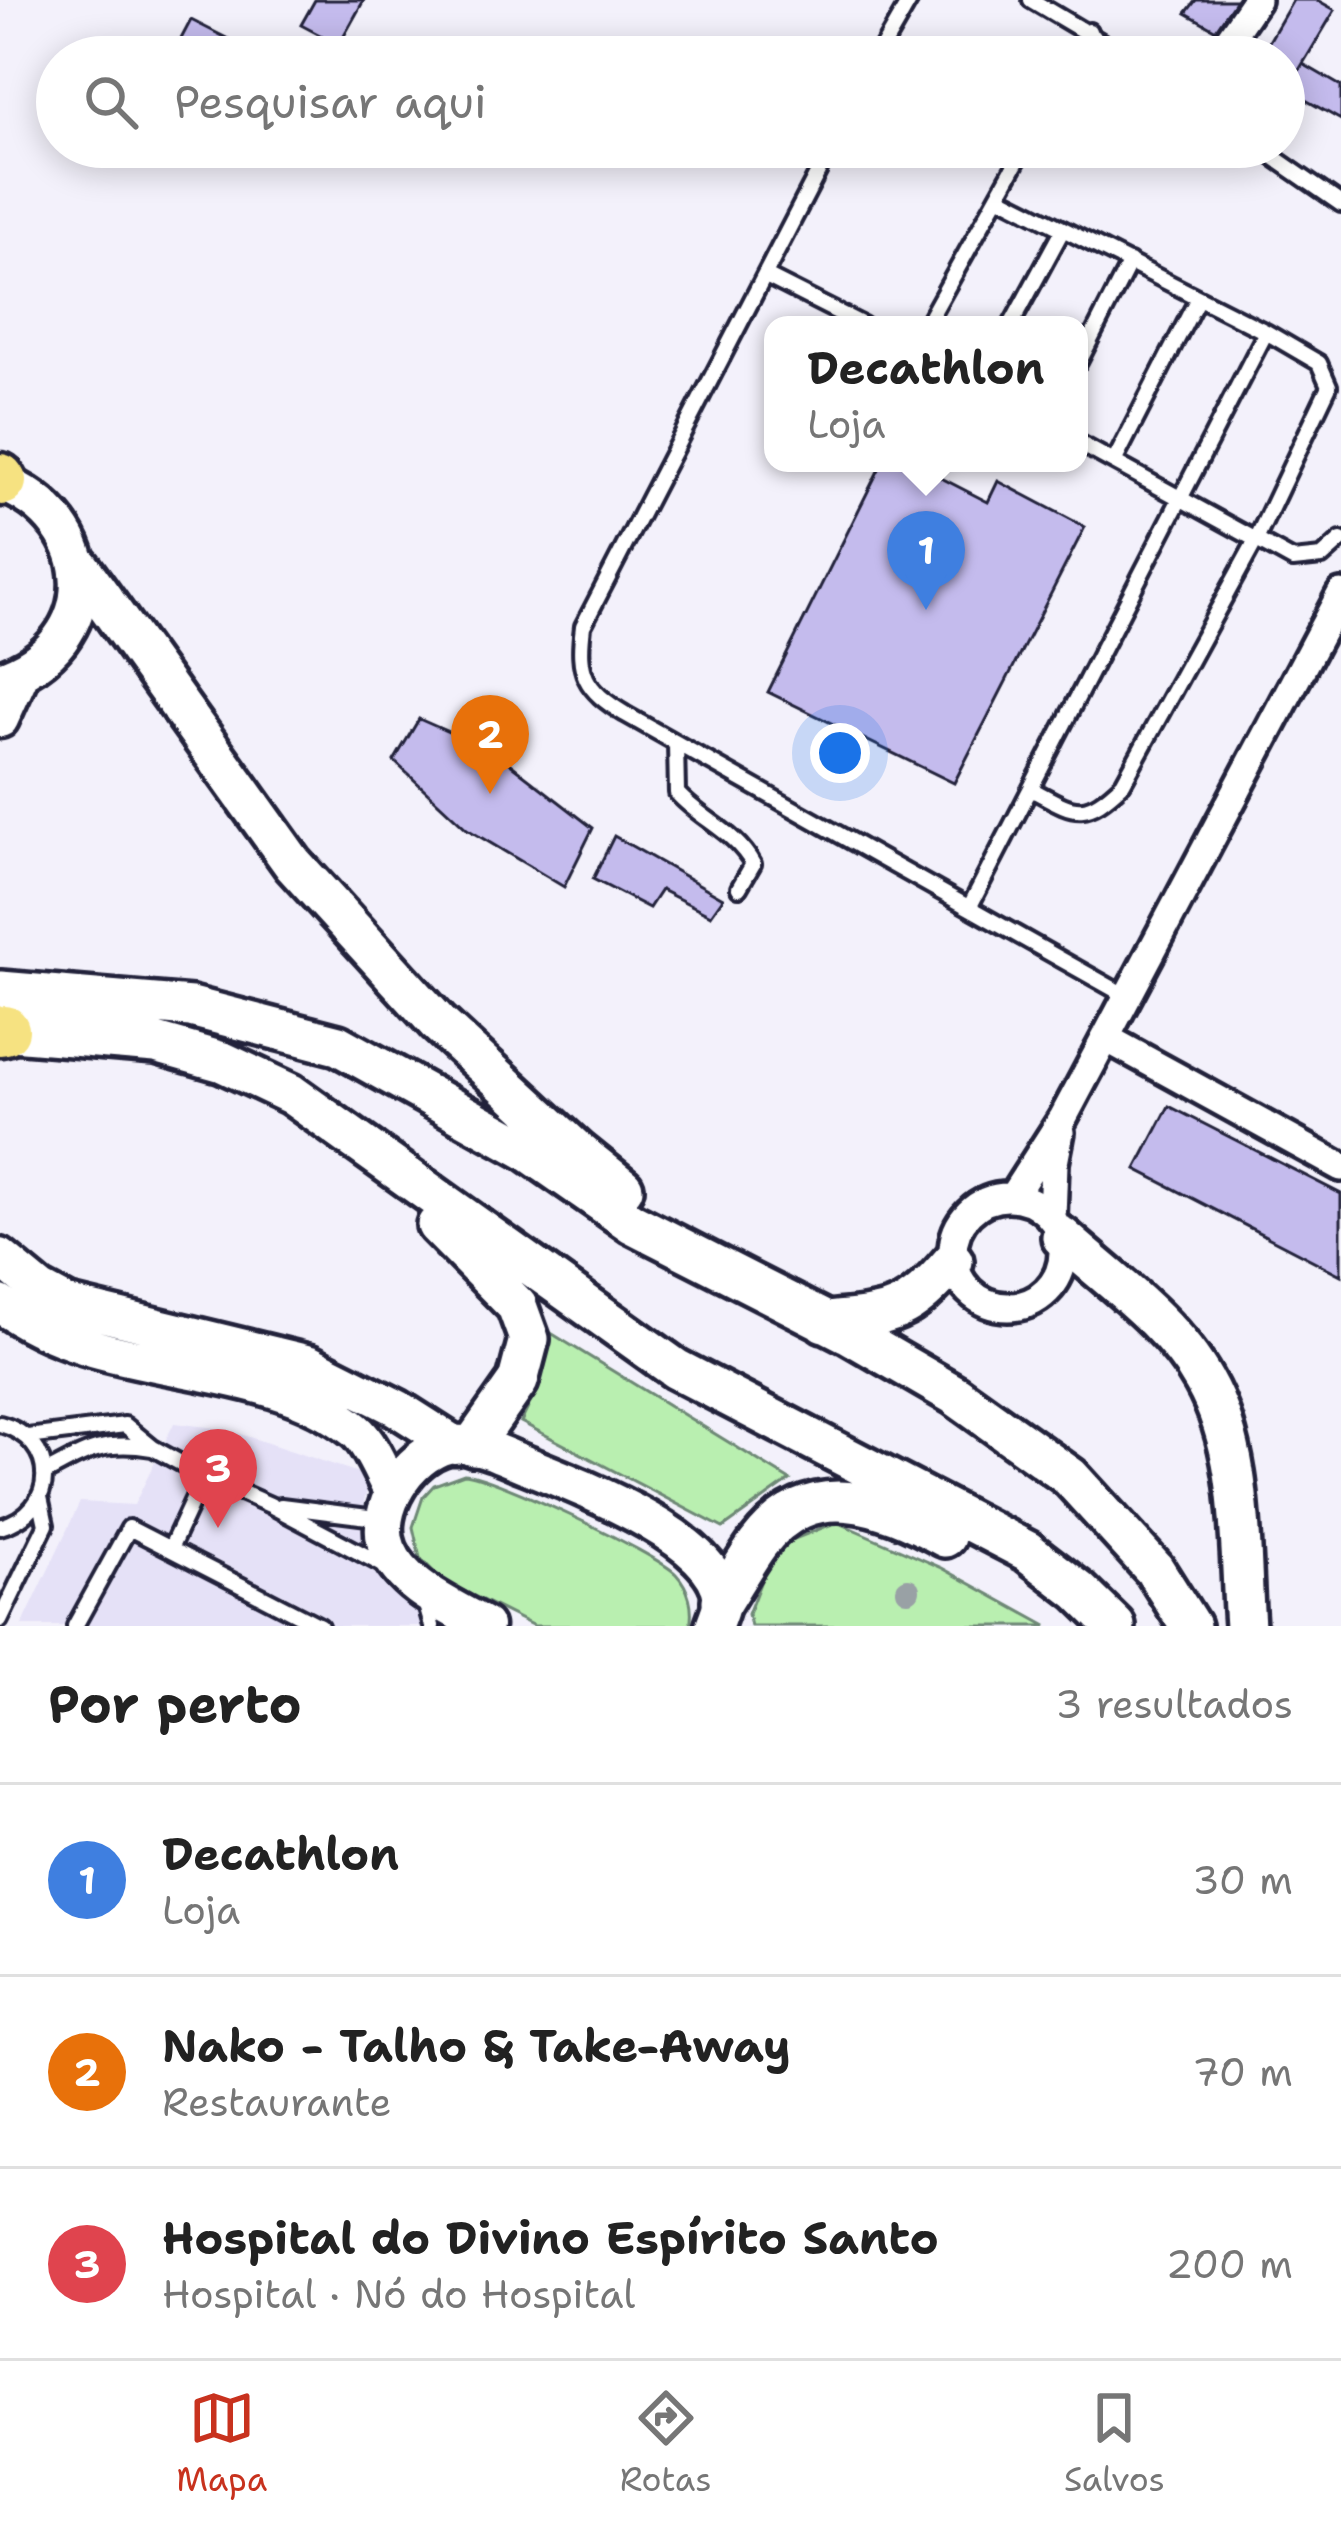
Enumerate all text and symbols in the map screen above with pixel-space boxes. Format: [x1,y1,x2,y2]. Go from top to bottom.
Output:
search box [36,36,1305,168]
icon: search [78,69,144,135]
text: Pesquisar aqui [174,72,487,132]
popup [764,316,1088,472]
text: Decathlon [807,338,1045,398]
text: Loja [807,398,886,450]
pin: 1 [887,511,965,610]
pin: 2 [451,695,529,794]
your location [810,723,870,783]
pin: 3 [179,1429,257,1528]
text: Por perto [48,1670,302,1738]
text: 3 resultados [1055,1678,1293,1730]
text: Decathlon [162,1824,399,1884]
text: 1 [78,1854,96,1906]
text: 30 m [1192,1854,1293,1906]
text: Loja [162,1884,240,1936]
text: Nako - Talho & Take-Away [162,2016,791,2076]
text: 2 [73,2046,101,2098]
text: 70 m [1192,2046,1293,2098]
text: Restaurante [162,2076,392,2128]
text: Hospital do Divino Espírito Santo [162,2208,939,2268]
text: 3 [73,2238,101,2290]
text: 200 m [1166,2238,1293,2290]
text: Hospital · Nó do Hospital [162,2268,635,2320]
tab: Mapa [176,2385,267,2502]
tab: Rotas [620,2385,712,2502]
tab: Salvos [1064,2385,1165,2502]

